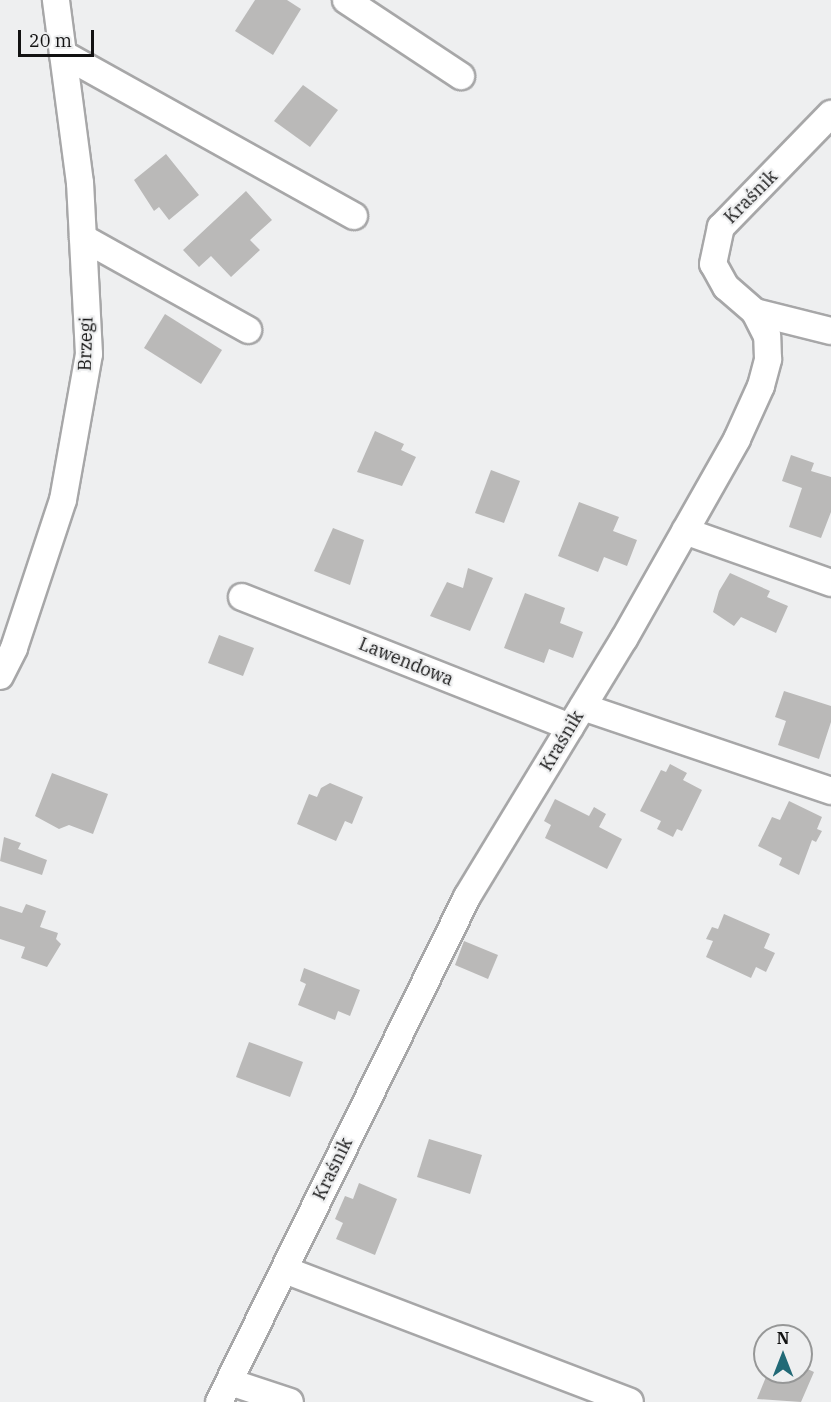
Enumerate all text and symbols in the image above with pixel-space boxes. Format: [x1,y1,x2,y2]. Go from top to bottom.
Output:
scale bar [21,18,98,56]
text: 20 m [29,29,72,52]
street label: Kraśnik [720,166,782,228]
street label: Brzegi [74,317,98,371]
street label: Lawendowa [356,633,456,691]
street label: Kraśnik [536,707,588,775]
street label: Kraśnik [309,1134,357,1204]
north arrow [753,1324,813,1384]
text: N [777,1328,789,1348]

